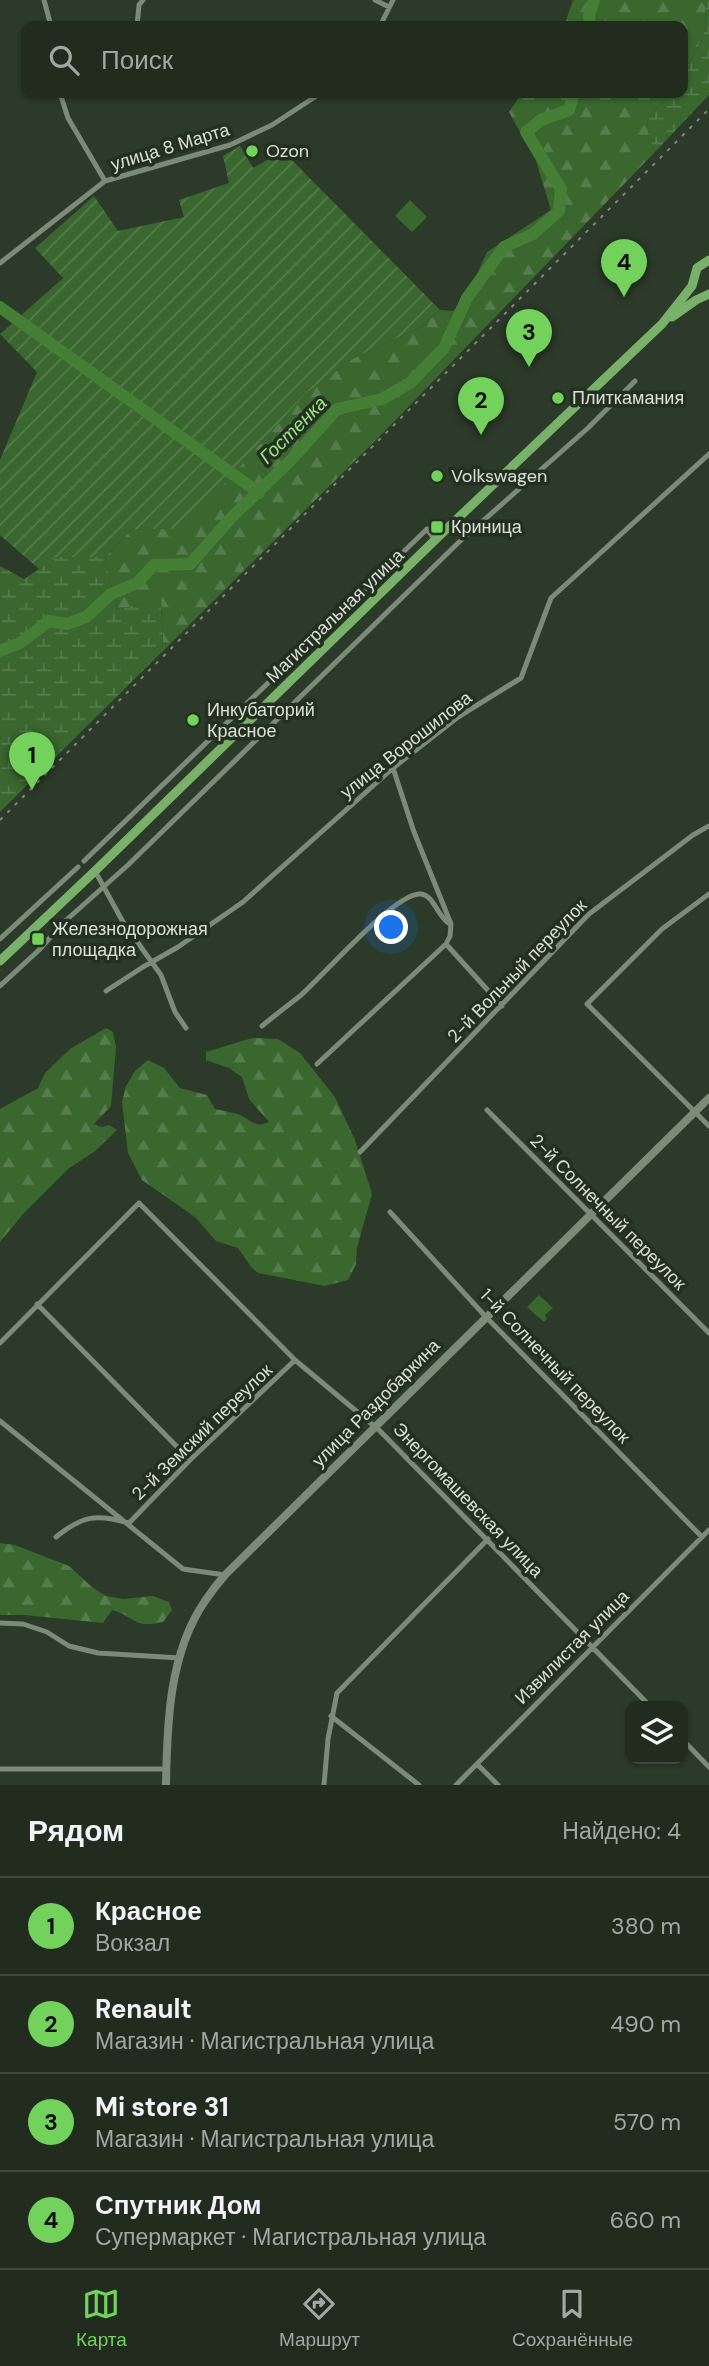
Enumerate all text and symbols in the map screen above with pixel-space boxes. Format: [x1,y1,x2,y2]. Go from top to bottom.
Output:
search box [21,21,688,98]
icon: search [45,41,83,79]
text: Поиск [101,43,173,77]
street label: улица 8 Марта [108,117,233,176]
place label: Ozon [266,139,309,163]
marker: Ozon [244,143,260,159]
pin: 4 [601,239,647,297]
pin: 3 [506,309,552,367]
pin: 2 [458,377,504,435]
place label: Плиткамания [572,386,684,410]
marker: Плиткамания [550,390,566,406]
water label: Гостенка [254,391,332,469]
place label: Volkswagen [451,464,547,488]
marker: Volkswagen [429,468,445,484]
place label: Криница [451,515,523,539]
marker: Криница [429,519,445,535]
street label: Магистральная улица [261,543,410,688]
street label: улица Ворошилова [335,685,478,804]
place label: Инкубаторий Красное [207,698,315,743]
marker: Инкубаторий Красное [185,712,201,728]
pin: 1 [9,732,55,790]
street label: 2-й Вольный переулок [442,894,592,1048]
your location [374,910,408,944]
place label: Железнодорожная площадка [52,917,208,962]
marker: Железнодорожная площадка [30,931,46,947]
street label: 2-й Солнечный переулок [525,1129,691,1295]
street label: 1-й Солнечный переулок [475,1283,635,1449]
street label: улица Раздобаркина [307,1333,446,1472]
street label: 2-й Земский переулок [126,1358,278,1506]
street label: Энергомашевская улица [388,1417,549,1583]
street label: Извилистая улица [510,1584,635,1709]
map controls [625,1701,688,1764]
button: layers [625,1701,688,1764]
text: Рядом [28,1811,124,1850]
text: Найдено: 4 [562,1816,681,1846]
text: Красное [95,1894,202,1928]
text: 1 [47,1911,55,1941]
text: 380 m [611,1911,681,1941]
text: Вокзал [95,1928,170,1958]
text: Renault [95,1992,192,2026]
text: 2 [44,2009,58,2039]
text: 490 m [610,2009,681,2039]
text: Магазин · Магистральная улица [95,2026,434,2056]
text: Mi store 31 [95,2090,229,2124]
text: 3 [44,2107,58,2137]
text: 570 m [613,2107,681,2137]
text: Магазин · Магистральная улица [95,2124,434,2154]
text: Спутник Дом [95,2188,261,2222]
text: 4 [44,2205,58,2235]
text: 660 m [610,2205,681,2235]
text: Супермаркет · Магистральная улица [95,2222,486,2252]
tab: Карта [76,2285,127,2352]
tab: Маршрут [279,2285,360,2352]
tab: Сохранённые [512,2285,633,2352]

